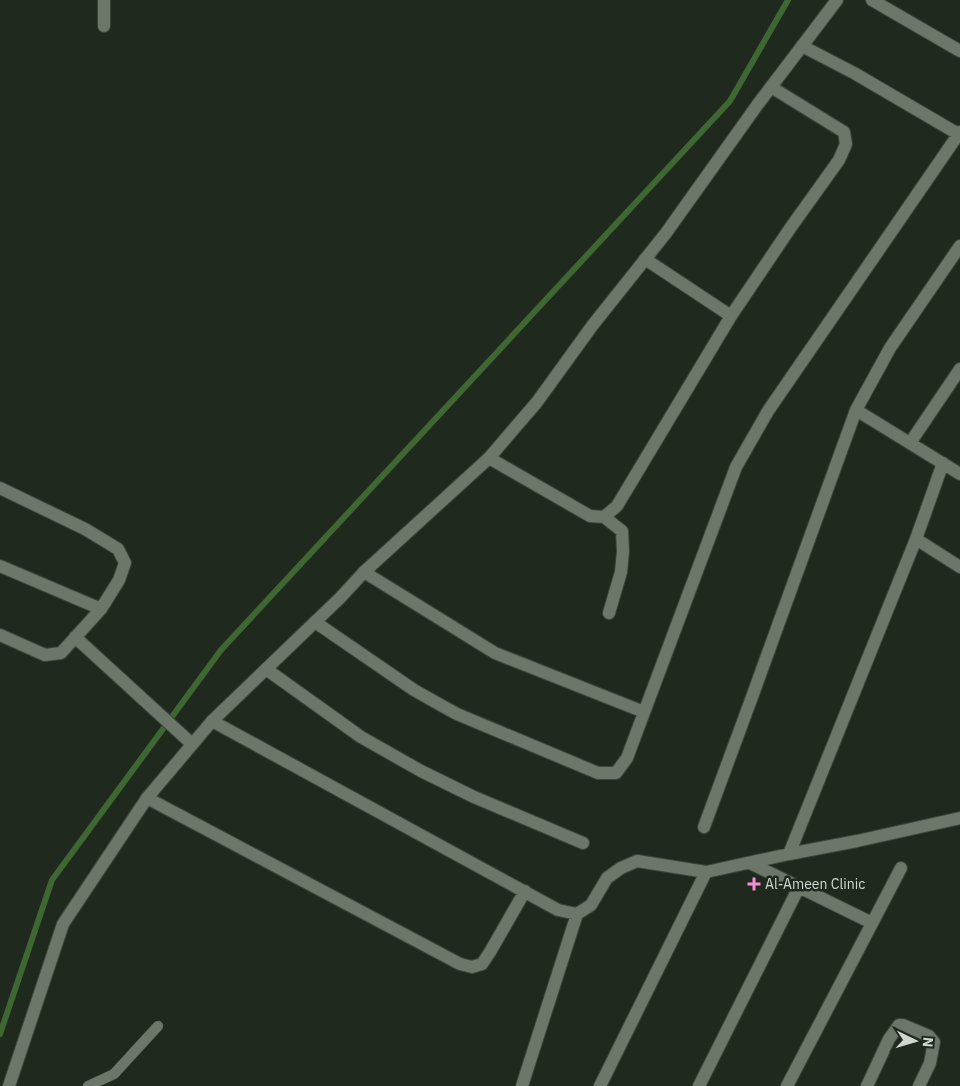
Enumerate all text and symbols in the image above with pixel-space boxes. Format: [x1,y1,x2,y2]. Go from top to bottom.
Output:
place label: Al-Ameen Clinic [765,875,865,893]
marker: Al-Ameen Clinic [747,877,761,891]
north arrow [890,1016,940,1066]
text: N [919,1036,937,1048]

